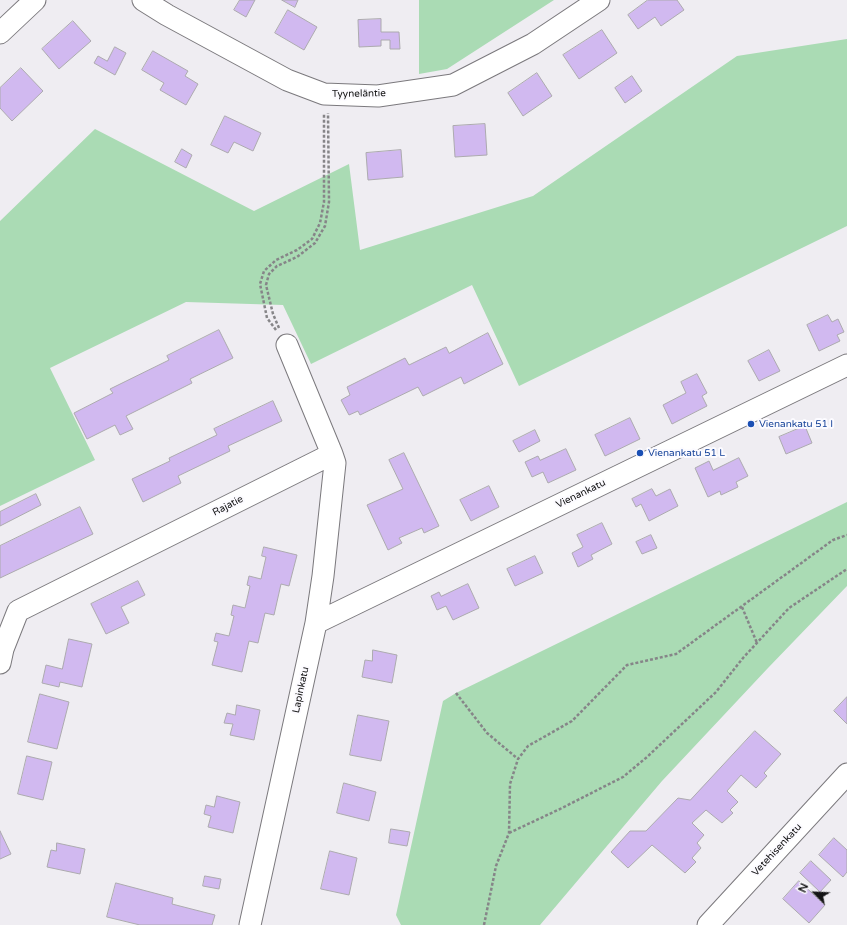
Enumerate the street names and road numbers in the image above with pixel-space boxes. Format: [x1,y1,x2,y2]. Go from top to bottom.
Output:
street label: Tyyneläntie [332,88,386,100]
street label: Vienankatu [554,477,608,511]
street label: Rajatie [211,493,245,519]
street label: Lapinkatu [290,666,312,714]
street label: Vetehisenkatu [750,821,804,879]

